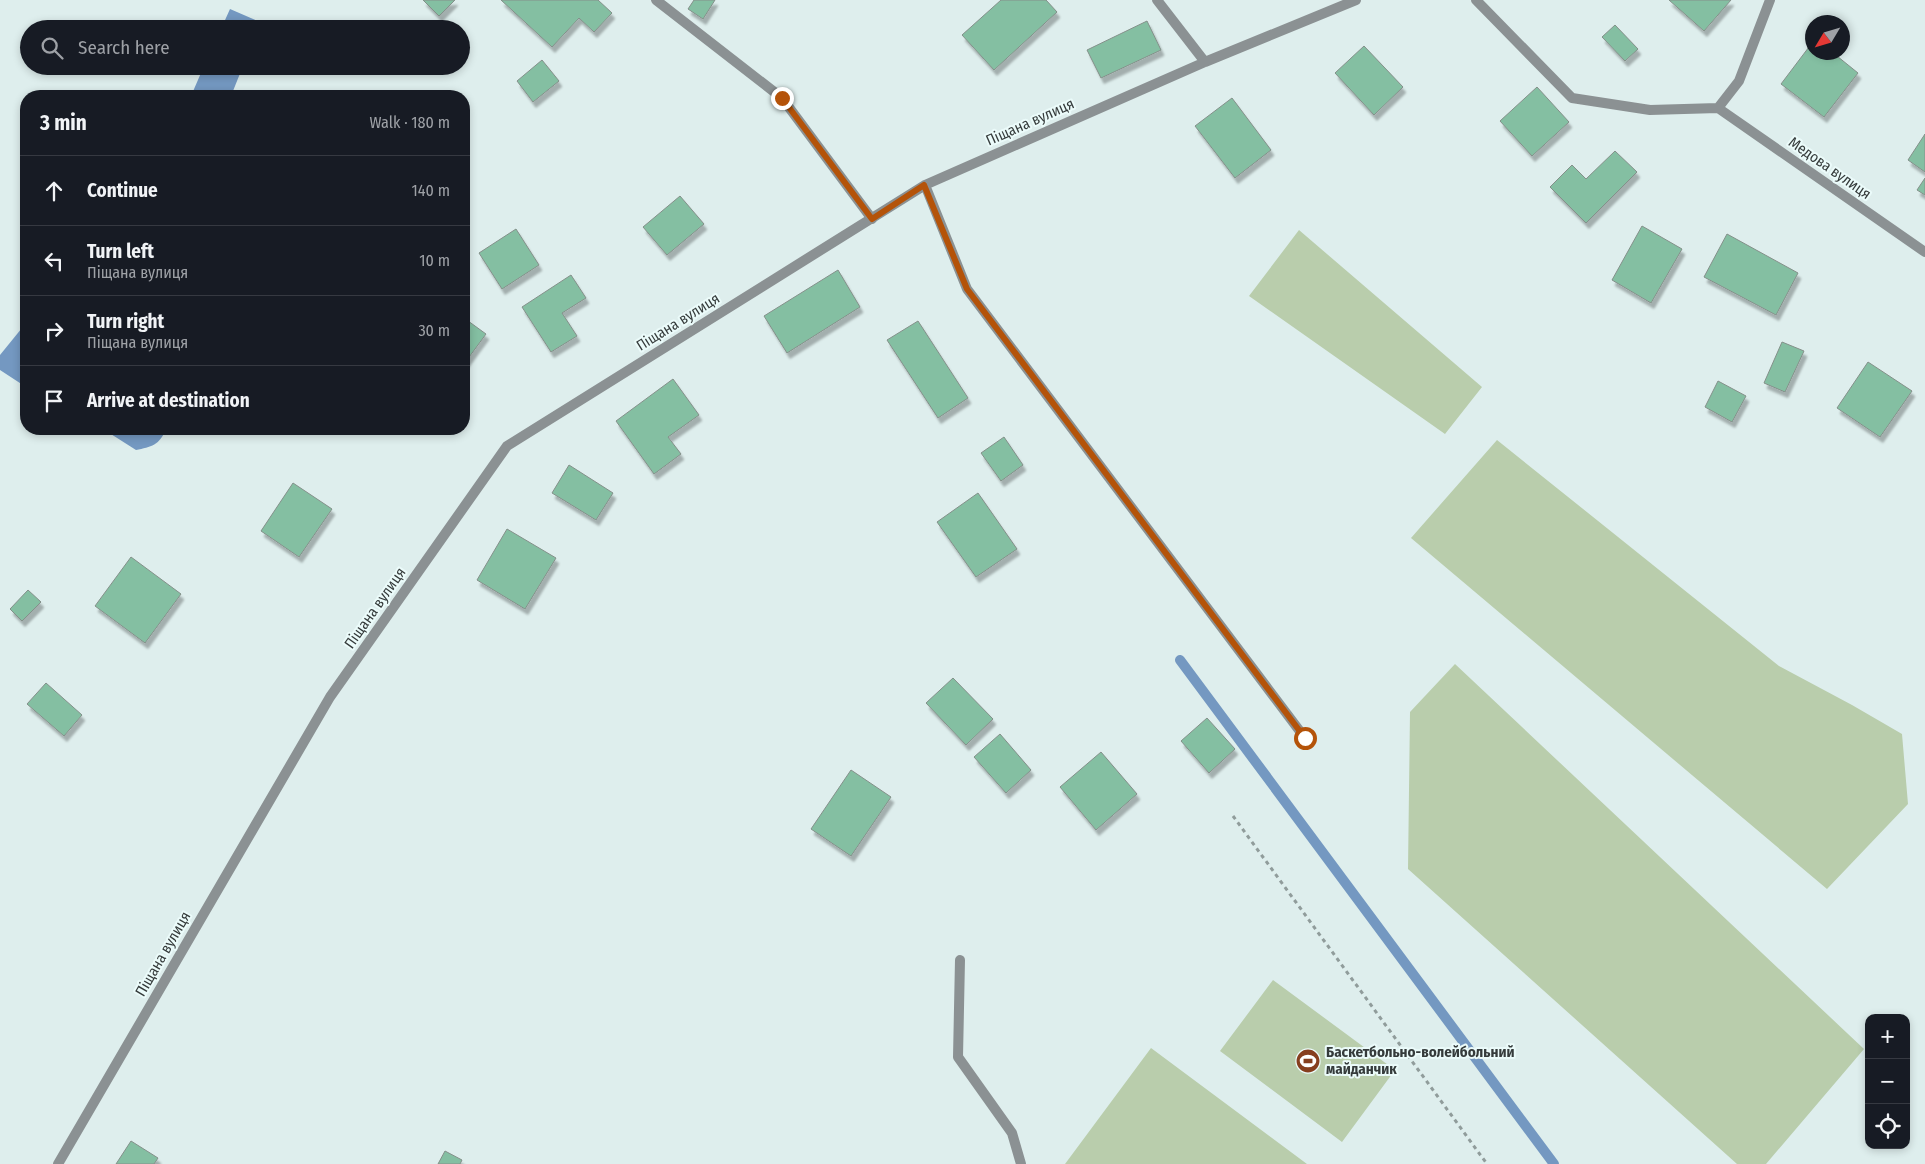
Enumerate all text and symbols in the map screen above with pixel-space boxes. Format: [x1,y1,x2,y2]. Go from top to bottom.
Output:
north arrow [1805,15,1850,60]
search box [20,20,470,75]
icon: search [38,34,66,62]
text: Search here [78,36,170,59]
route end [771,87,794,110]
street label: Піщана вулиця [983,94,1077,150]
text: 3 min [40,110,87,136]
text: Walk · 180 m [370,113,450,132]
street label: Медова вулиця [1785,133,1875,203]
icon: ahead [40,177,68,205]
text: Continue [87,179,158,202]
text: 140 m [412,181,450,200]
text: Turn left [87,240,154,263]
icon: left [40,247,68,275]
text: 10 m [419,251,450,270]
text: Піщана вулиця [87,263,188,282]
street label: Піщана вулиця [633,289,723,355]
text: Turn right [87,310,164,333]
icon: right [40,317,68,345]
text: 30 m [418,321,450,340]
text: Піщана вулиця [87,333,188,352]
icon: arrive [40,387,68,415]
text: Arrive at destination [87,389,250,412]
street label: Піщана вулиця [340,564,410,652]
route start [1294,727,1317,750]
street label: Піщана вулиця [131,908,195,1000]
map controls [1865,1014,1910,1149]
button: + [1865,1014,1910,1059]
place label: Баскетбольно-волейбольний майданчик [1326,1043,1514,1078]
sports icon: Баскетбольно-волейбольний майданчик [1295,1048,1321,1074]
button: − [1865,1059,1910,1104]
button: locate [1865,1104,1910,1149]

